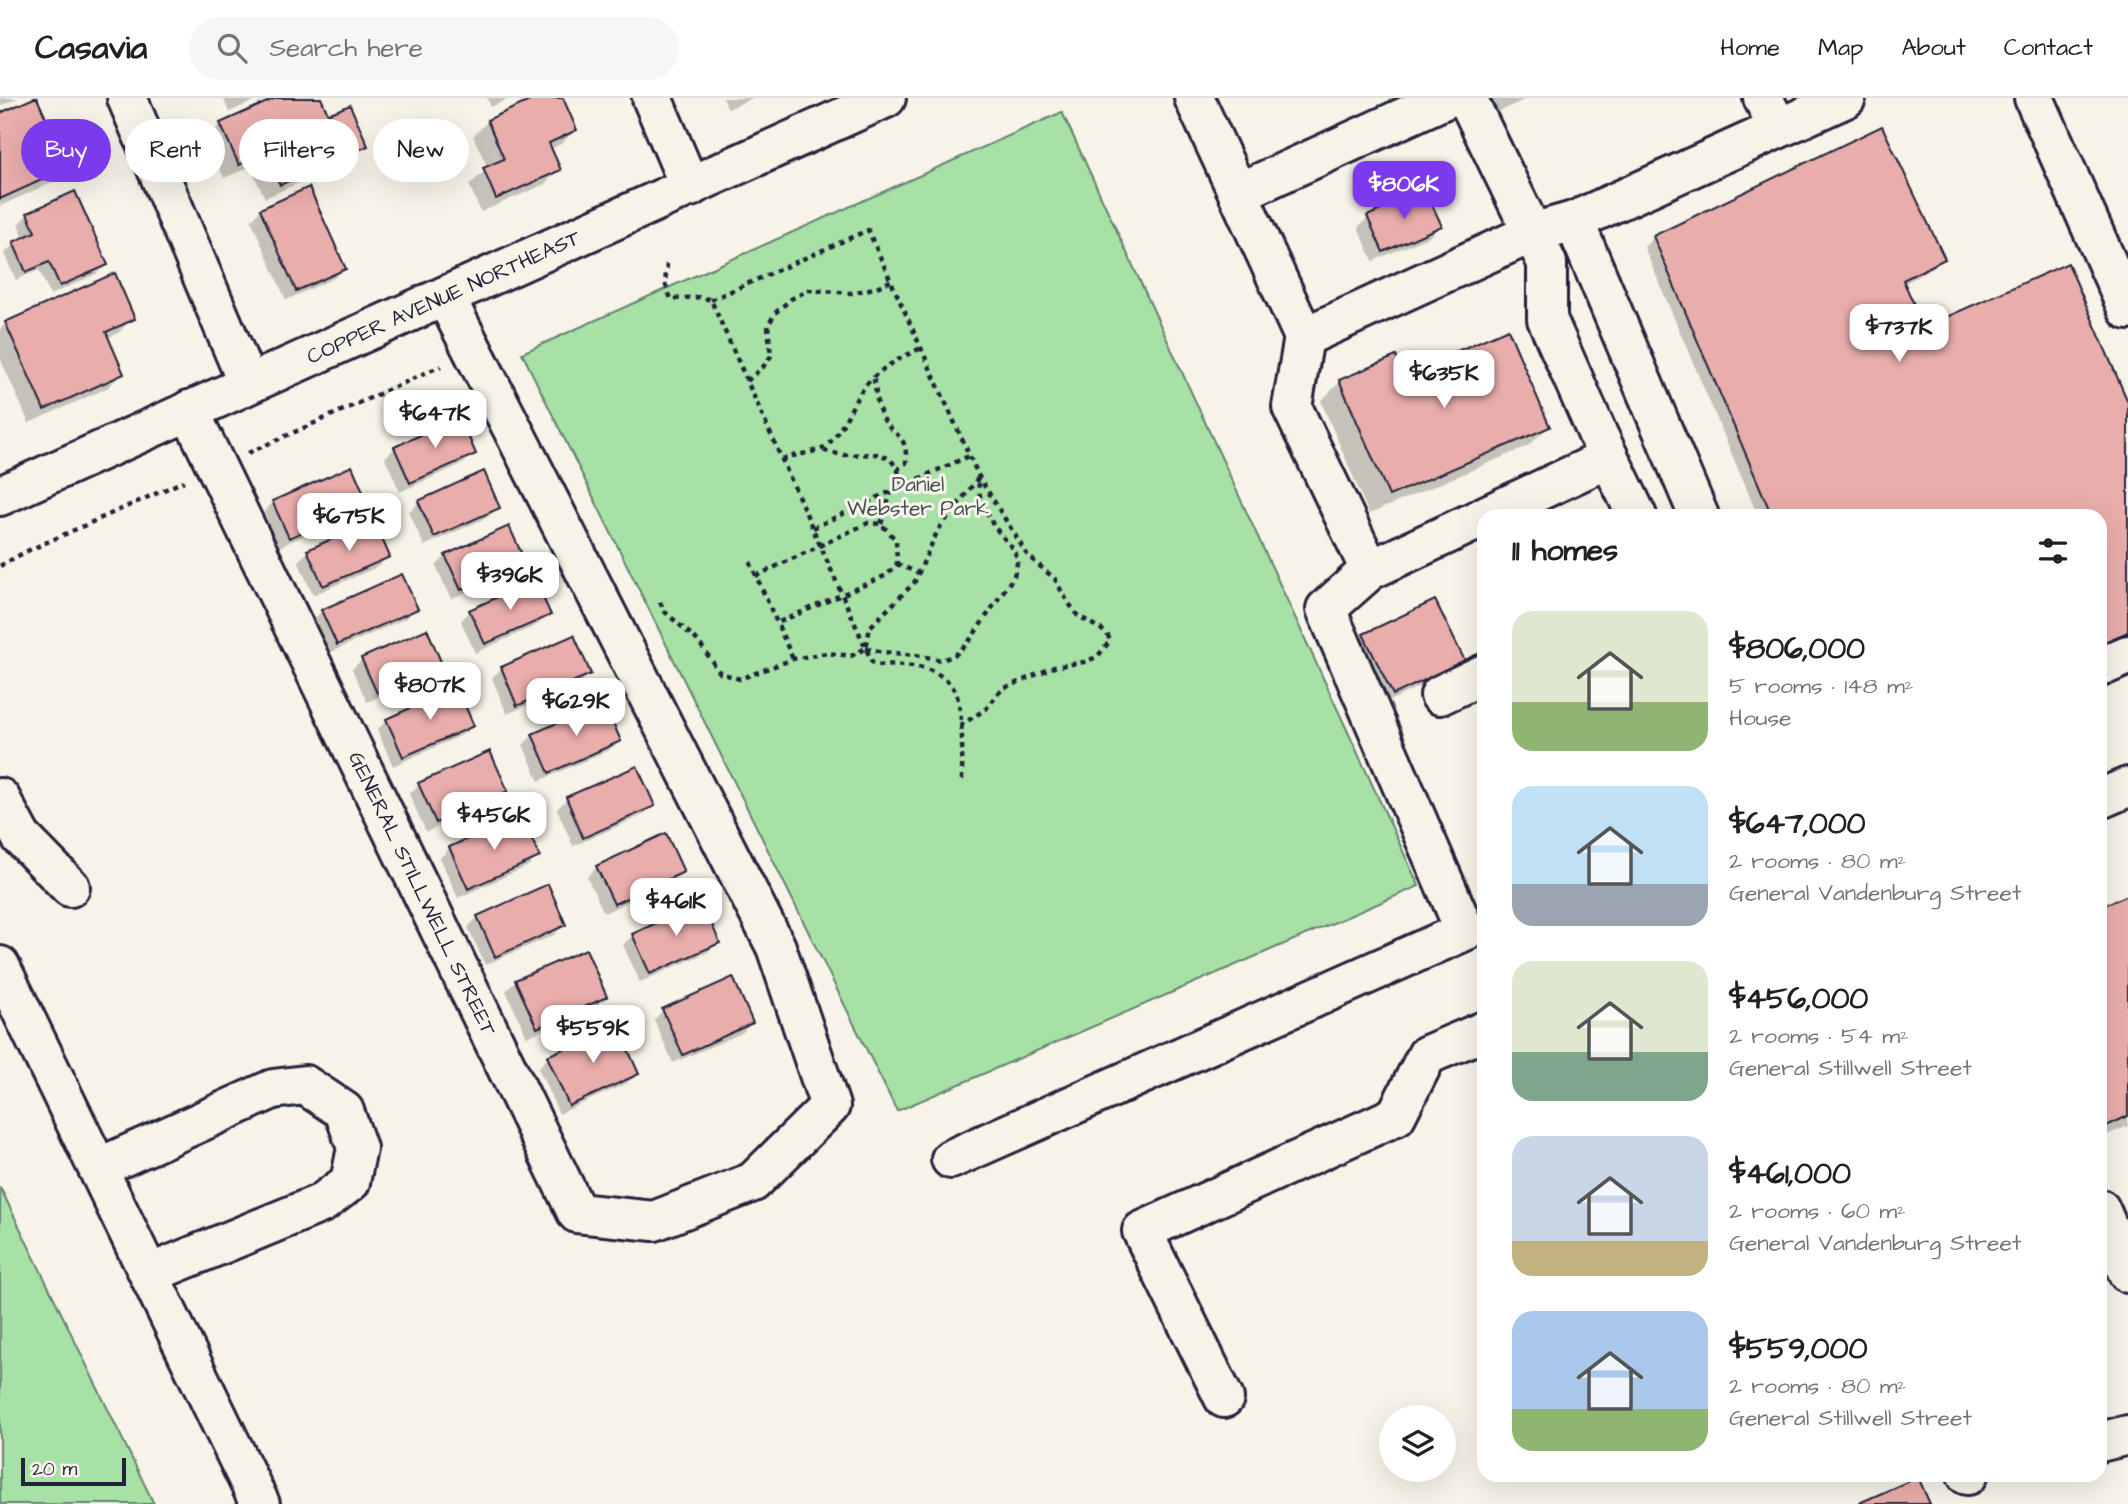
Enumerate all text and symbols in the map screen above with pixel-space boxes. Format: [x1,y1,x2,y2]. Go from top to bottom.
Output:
search box [189,17,679,80]
text: Casavia [35,25,147,71]
icon: search [213,29,251,67]
text: Search here [269,30,423,66]
text: Home [1720,31,1780,65]
text: Map [1818,31,1863,65]
text: About [1901,31,1966,65]
text: Contact [2004,31,2093,65]
chip: Buy [21,119,111,182]
chip: Rent [125,119,225,182]
chip: Filters [239,119,359,182]
chip: New [373,119,469,182]
pin: $806K [1355,162,1453,221]
text: $806K [1369,168,1439,200]
street label: COPPER AVENUE NORTHEAST [302,223,586,371]
pin: $737K [1850,304,1948,364]
text: $737K [1866,311,1932,343]
pin: $635K [1395,350,1493,410]
text: $635K [1409,357,1479,389]
pin: $647K [386,390,484,450]
text: $647K [400,397,470,429]
park label: Daniel Webster Park [847,470,989,523]
pin: $675K [300,494,398,553]
text: $675K [313,500,385,532]
text: 11 homes [1512,530,1618,572]
icon: filters [2034,532,2072,570]
pin: $396K [461,552,559,612]
text: $396K [477,559,543,591]
text: $806,000 [1729,628,1865,670]
icon: home [1568,639,1652,723]
pin: $807K [381,662,479,722]
text: $807K [395,669,465,701]
text: 5 rooms · 148 m² [1729,670,1913,702]
pin: $629K [527,678,625,738]
text: $629K [542,685,610,717]
text: House [1729,702,1792,734]
street label: GENERAL STILLWELL STREET [341,747,504,1041]
pin: $456K [445,792,543,852]
text: $456K [457,799,531,831]
text: $647,000 [1729,803,1866,845]
icon: home [1568,814,1652,898]
text: 2 rooms · 80 m² [1729,845,1906,877]
text: General Vandenburg Street [1729,877,2021,909]
pin: $461K [627,878,725,938]
text: $461K [646,885,706,917]
text: $456,000 [1729,978,1868,1020]
icon: home [1568,989,1652,1073]
pin: $559K [544,1006,642,1065]
text: $559K [557,1012,629,1044]
text: 2 rooms · 54 m² [1729,1020,1909,1052]
text: General Stillwell Street [1729,1052,1972,1084]
text: $461,000 [1729,1153,1851,1195]
icon: home [1568,1164,1652,1248]
text: 2 rooms · 60 m² [1729,1195,1906,1227]
text: General Vandenburg Street [1729,1227,2021,1259]
text: $559,000 [1729,1328,1867,1370]
icon: home [1568,1339,1652,1423]
text: 2 rooms · 80 m² [1729,1370,1906,1402]
text: General Stillwell Street [1729,1402,1972,1434]
map controls [1379,1405,1456,1482]
button: layers [1379,1405,1456,1482]
scale bar [21,1455,126,1487]
text: 20 m [32,1456,77,1483]

